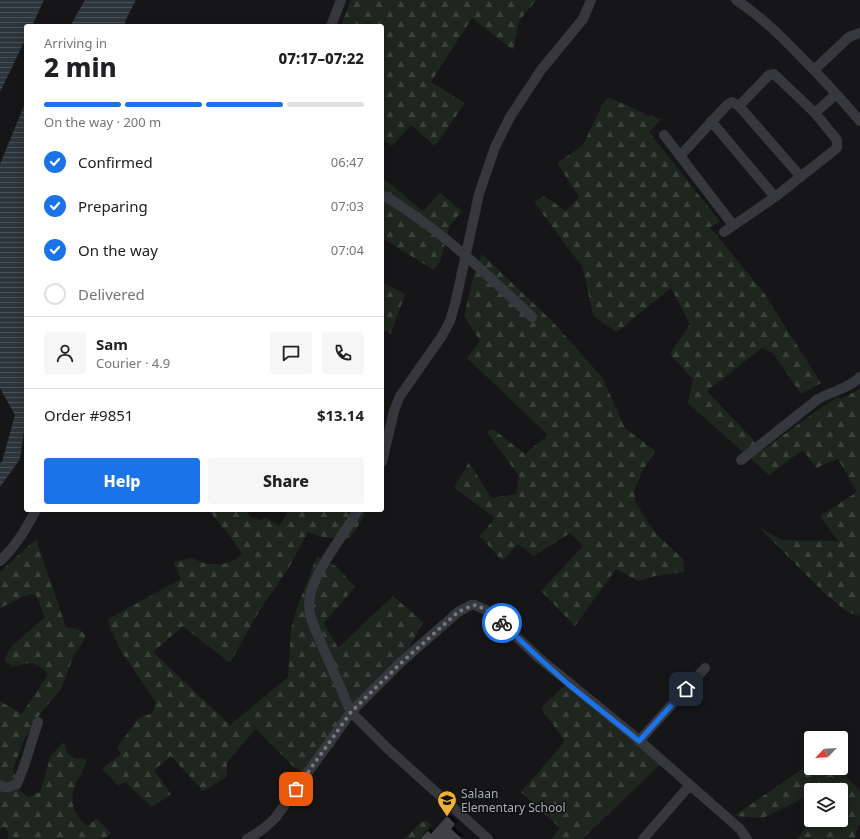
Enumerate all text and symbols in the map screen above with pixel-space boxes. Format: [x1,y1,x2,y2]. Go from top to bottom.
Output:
text: Arriving in [44,34,107,52]
text: 07:17–07:22 [279,48,364,68]
text: 2 min [44,49,117,85]
text: On the way · 200 m [44,113,161,131]
icon: check [44,151,66,173]
text: Confirmed [78,152,153,172]
text: 06:47 [331,153,364,171]
icon: check [44,195,66,217]
text: Preparing [78,196,148,216]
text: 07:03 [331,197,364,215]
icon: check [44,239,66,261]
text: On the way [78,240,158,260]
text: 07:04 [331,241,364,259]
text: Delivered [78,284,145,304]
button: person [44,332,86,374]
button: chat [270,332,312,374]
button: phone [322,332,364,374]
text: Sam [96,334,128,354]
text: Courier · 4.9 [96,354,170,372]
text: Order #9851 [44,405,133,425]
text: $13.14 [317,405,364,425]
button: Help [44,458,200,504]
button: Share [208,458,364,504]
courier [482,603,522,643]
icon: bike [491,612,513,634]
pin [669,672,703,706]
icon: home [675,678,697,700]
north arrow [804,731,848,775]
map controls [804,731,848,827]
pin [279,772,313,806]
icon: bag [285,778,307,800]
button: layers [804,783,848,827]
place label: Salaan Elementary School [461,785,566,816]
school or university icon: Salaan Elementary School [436,789,458,817]

